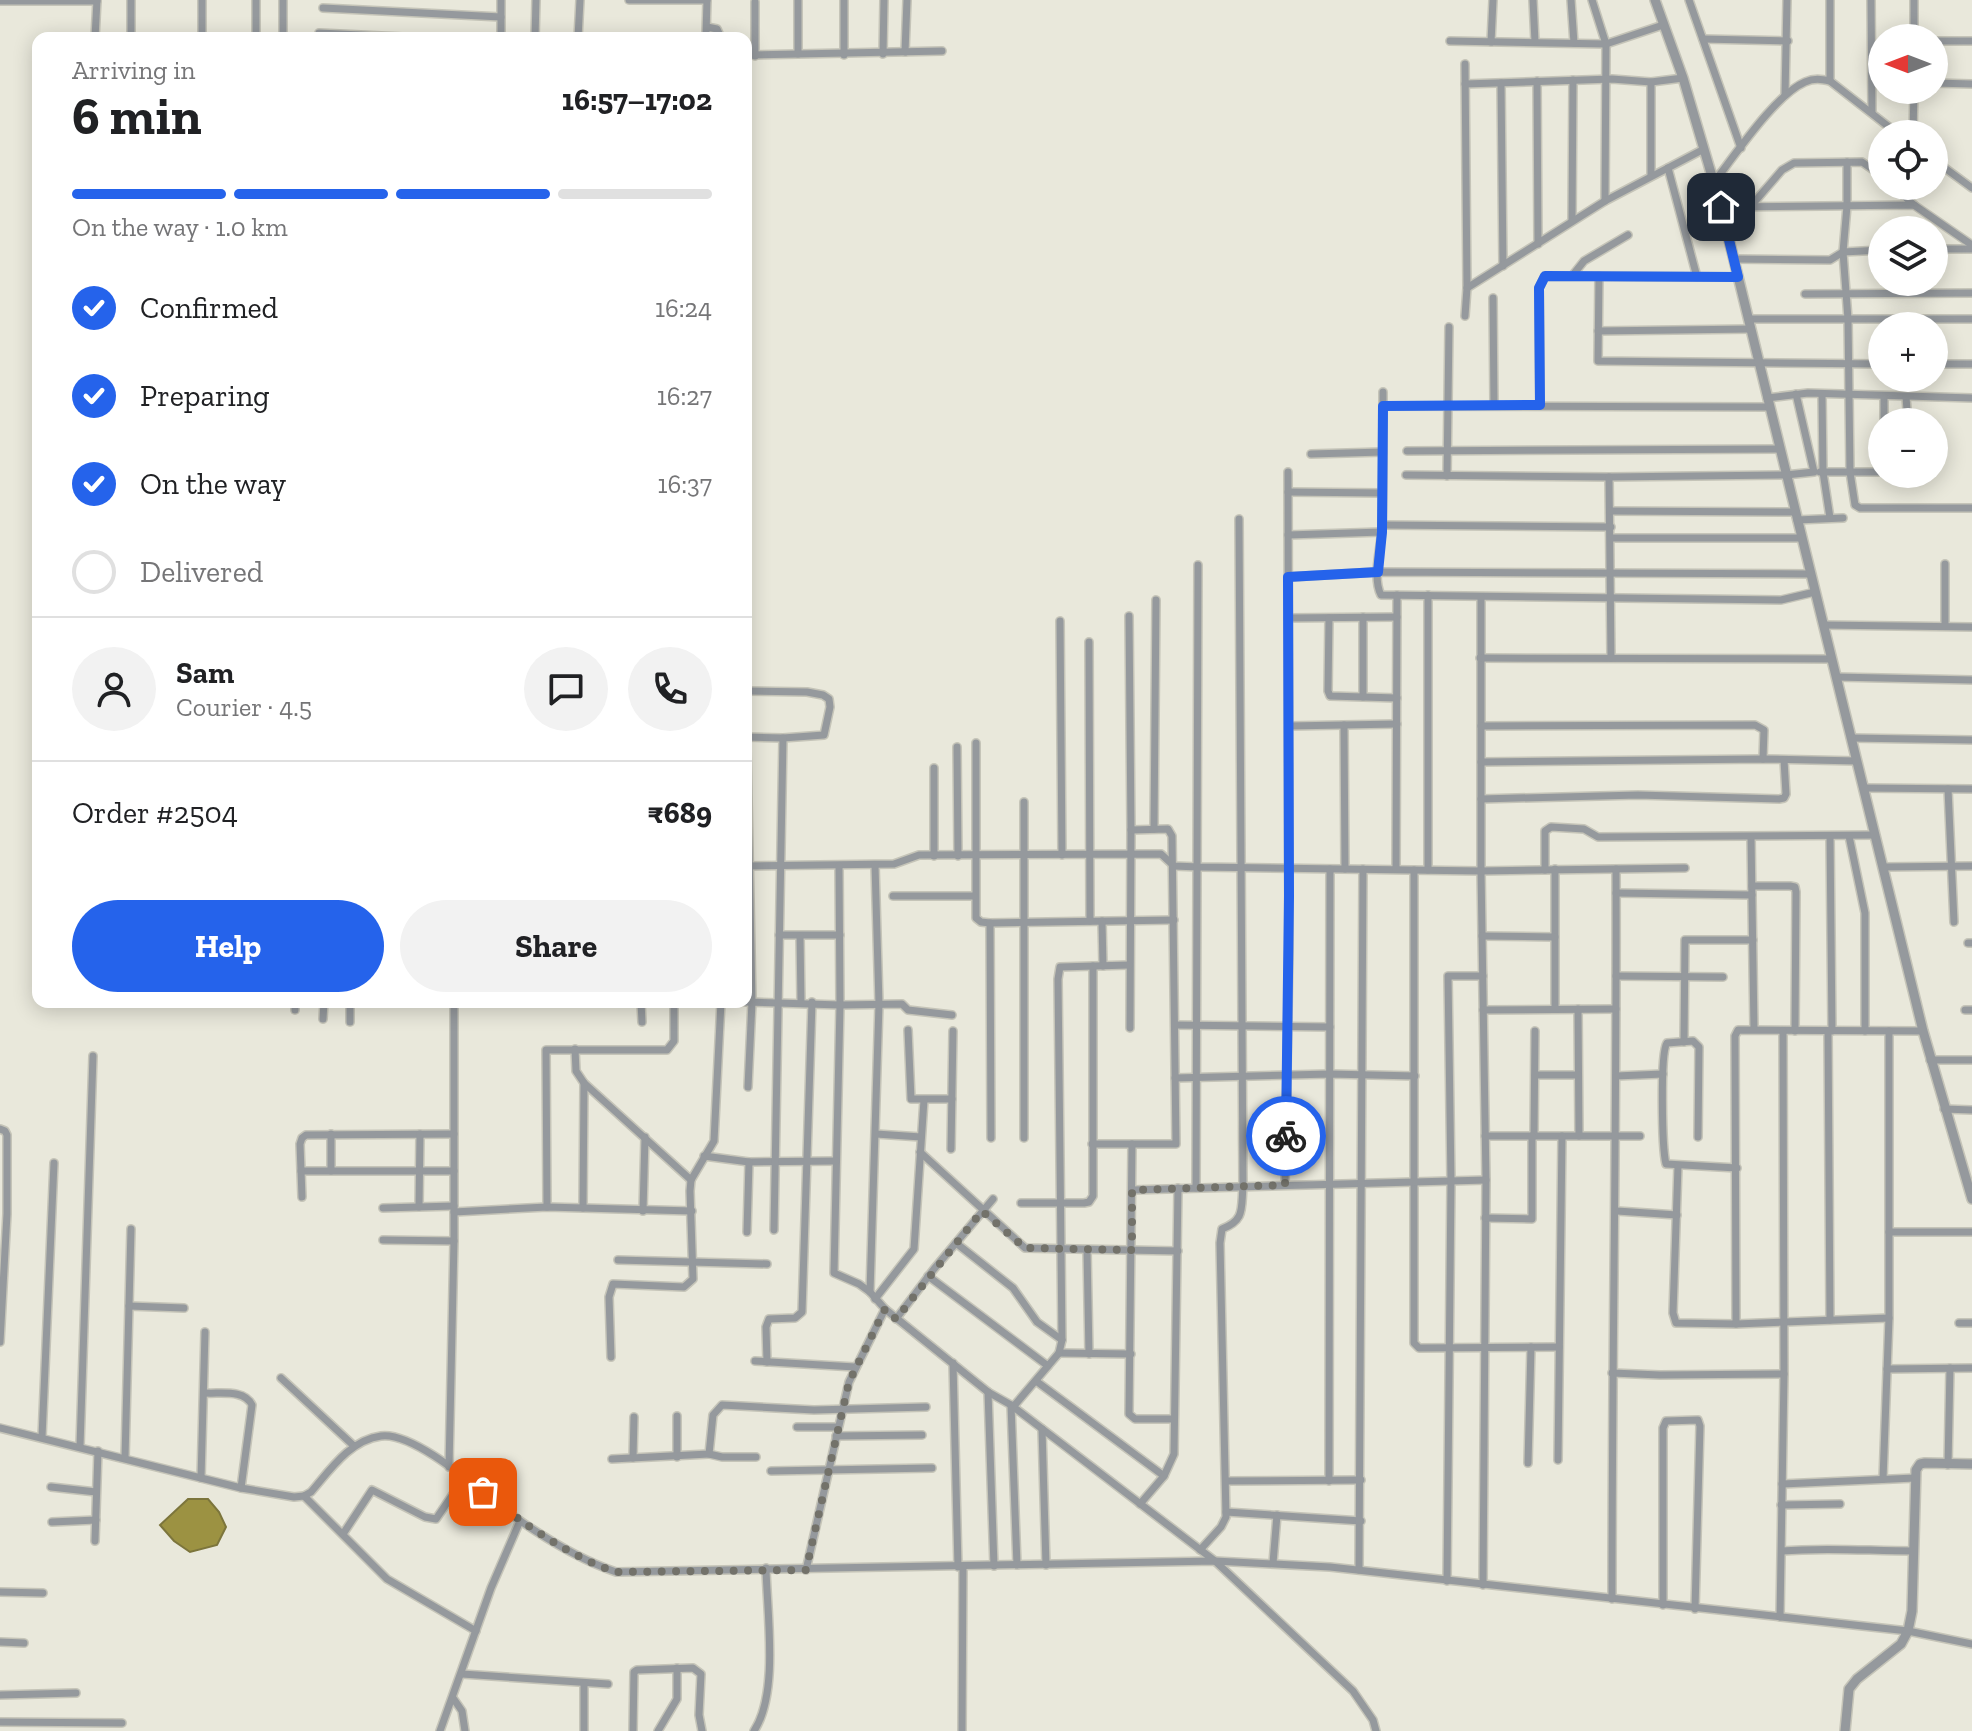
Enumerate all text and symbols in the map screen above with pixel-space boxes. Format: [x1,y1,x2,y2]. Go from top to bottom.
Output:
north arrow [1868,24,1948,104]
map controls [1868,24,1948,488]
text: Arriving in [72,54,195,86]
text: 16:57–17:02 [562,82,712,118]
text: 6 min [72,85,202,147]
button: locate [1868,120,1948,200]
pin [1687,173,1755,241]
icon: home [1699,185,1743,229]
text: On the way · 1.0 km [72,211,288,243]
button: layers [1868,216,1948,296]
icon: check [72,286,116,330]
text: Confirmed [140,290,278,326]
text: 16:24 [655,292,712,324]
button: + [1868,312,1948,392]
icon: check [72,374,116,418]
text: Preparing [140,378,270,414]
text: 16:27 [657,380,712,412]
button: − [1868,408,1948,488]
icon: check [72,462,116,506]
text: On the way [140,466,286,502]
text: 16:37 [657,468,712,500]
text: Delivered [140,554,263,590]
button: person [72,647,156,731]
button: chat [524,647,608,731]
button: phone [628,647,712,731]
text: Sam [176,655,234,691]
text: Courier · 4.5 [176,691,312,723]
text: Order #2504 [72,795,238,831]
text: ₹689 [648,795,712,831]
button: Help [72,900,384,992]
button: Share [400,900,712,992]
courier [1246,1096,1326,1176]
icon: bike [1264,1114,1308,1158]
pin [449,1458,517,1526]
icon: bag [461,1470,505,1514]

